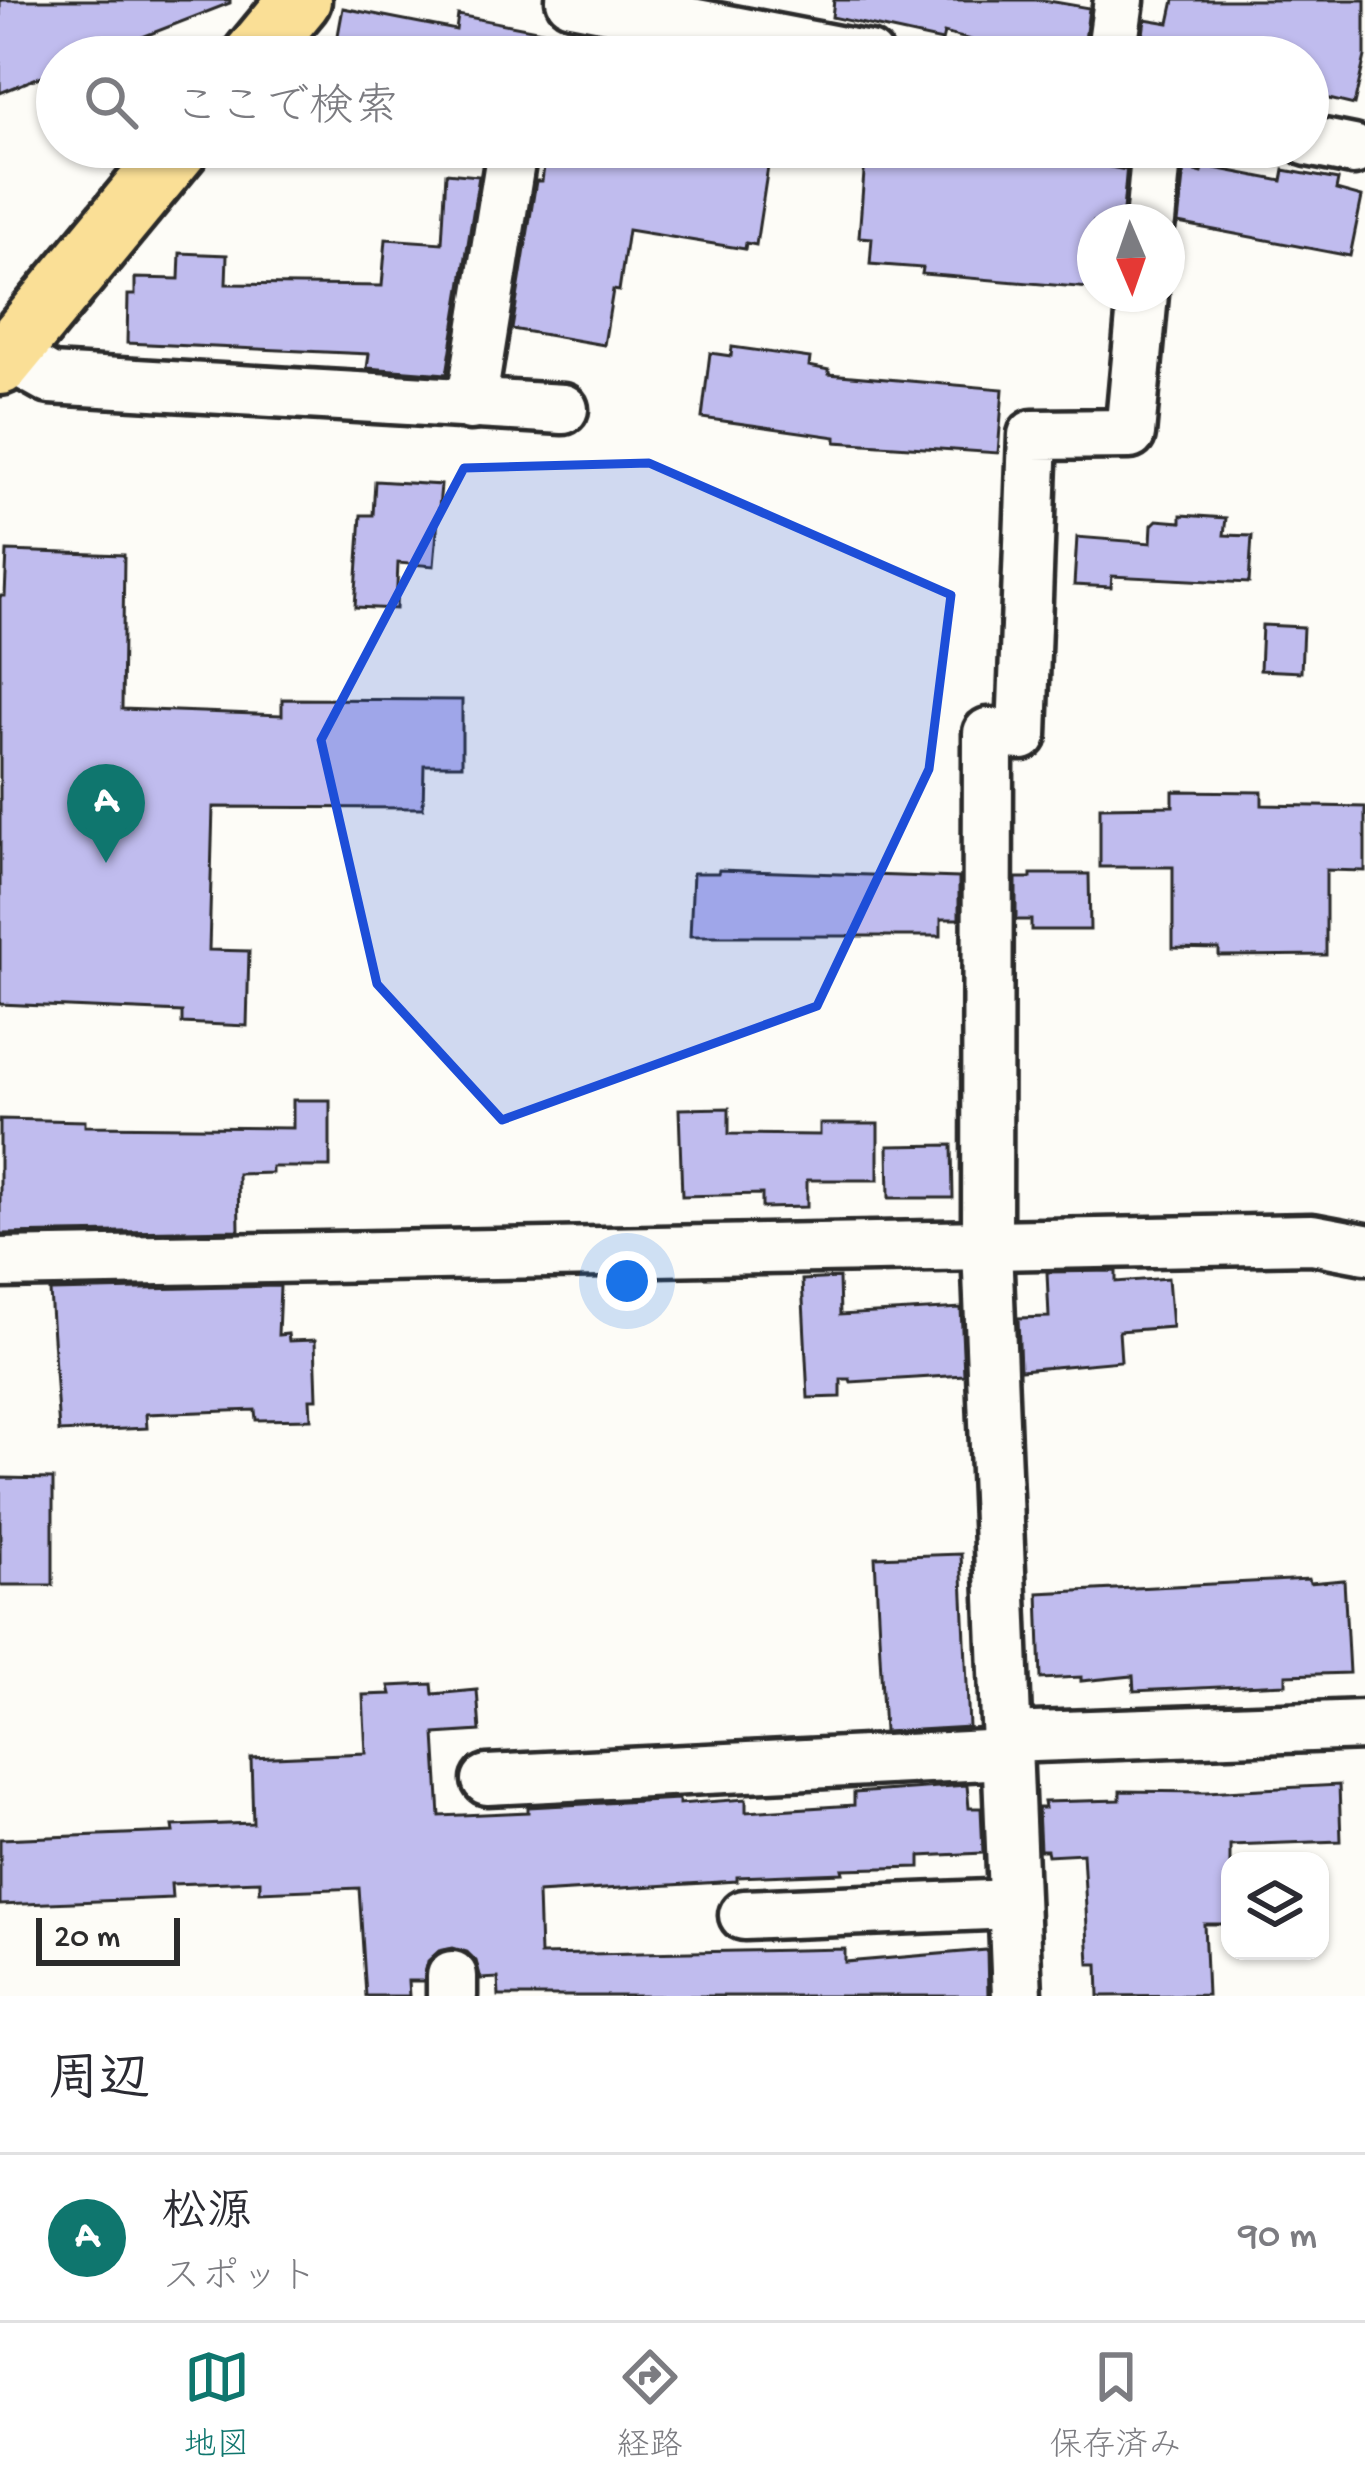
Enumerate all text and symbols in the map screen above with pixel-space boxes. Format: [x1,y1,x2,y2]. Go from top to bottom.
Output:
search box [36,36,1329,168]
icon: search [78,69,144,135]
text: ここで検索 [174,84,399,137]
north arrow [1077,204,1185,312]
pin: A [67,764,145,863]
your location [597,1251,657,1311]
map controls [1221,1852,1329,1960]
button: layers [1221,1852,1329,1960]
scale bar [36,1912,180,1965]
text: 20 m [54,1920,120,1958]
text: 周辺 [48,2054,150,2114]
text: 松源 [162,2189,252,2242]
text: A [75,2215,99,2261]
text: 90 m [1238,2215,1317,2261]
text: スポット [162,2257,318,2303]
tab: 地図 [184,2344,250,2467]
tab: 経路 [617,2344,683,2467]
tab: 保存済み [1050,2344,1182,2467]

